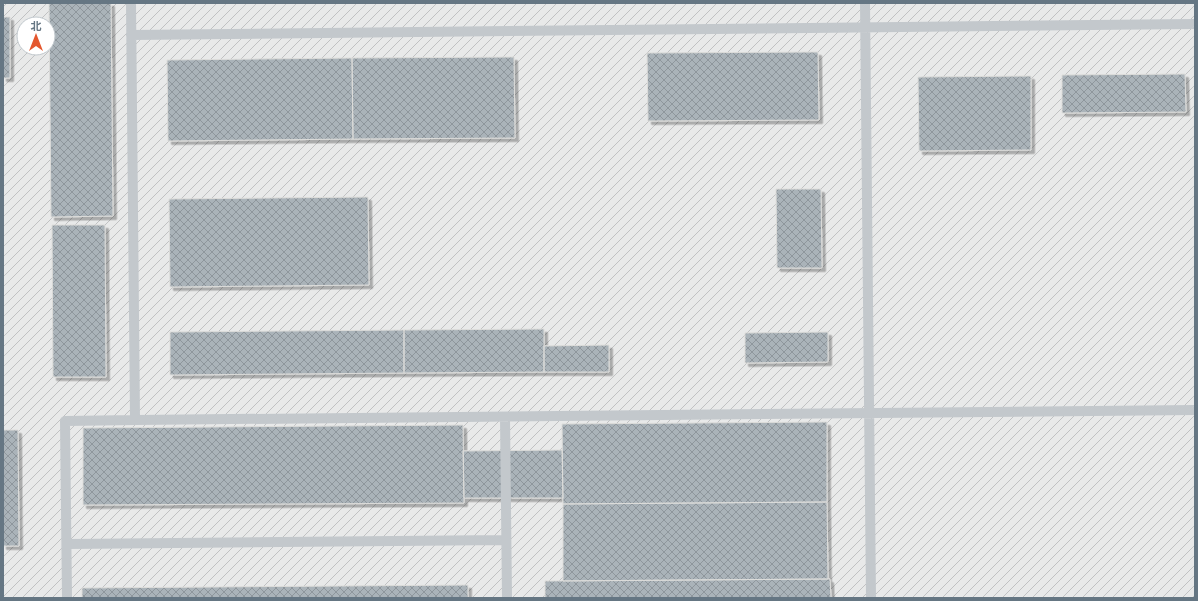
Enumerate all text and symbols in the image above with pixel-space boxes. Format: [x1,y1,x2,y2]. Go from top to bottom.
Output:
north arrow [16,16,56,56]
text: 北 [31,19,42,33]

